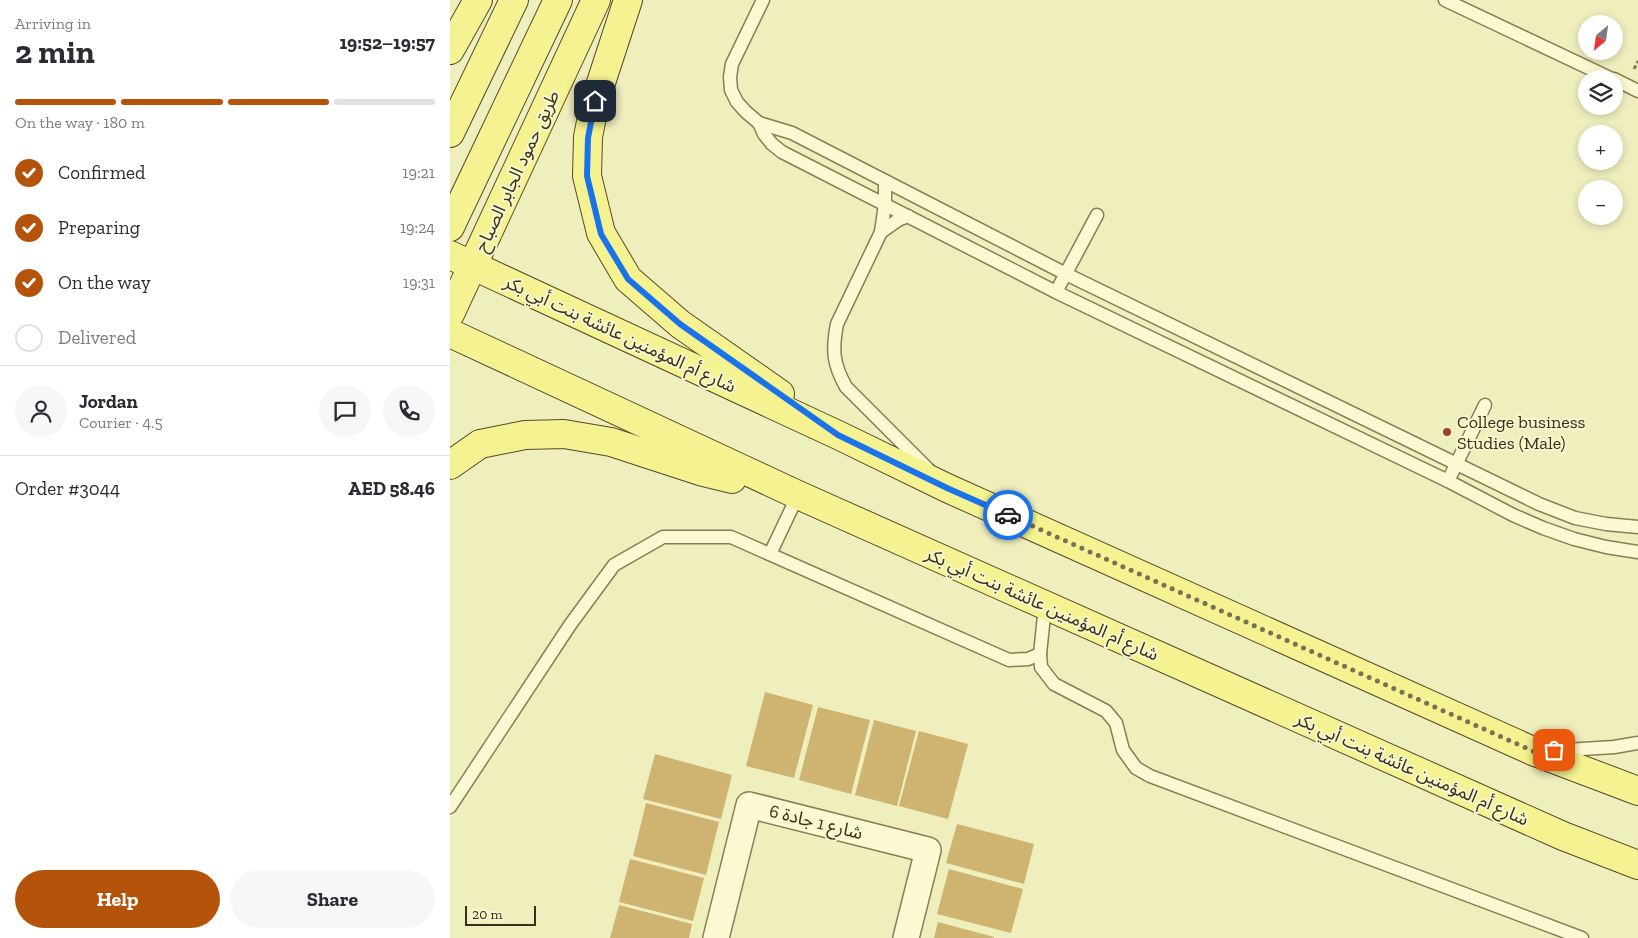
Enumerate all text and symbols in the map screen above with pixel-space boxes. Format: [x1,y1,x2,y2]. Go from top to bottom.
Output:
text: Arriving in [15,14,91,33]
north arrow [1578,15,1622,60]
map controls [1578,15,1623,225]
text: 19:52–19:57 [339,31,435,54]
text: 2 min [15,33,95,71]
button: layers [1578,70,1623,115]
pin [574,80,616,122]
street label: طريق حمود الجابر الصباح [470,87,566,256]
icon: home [581,87,609,115]
text: On the way · 180 m [15,113,145,132]
button: + [1578,125,1623,170]
icon: check [15,159,43,187]
text: Confirmed [58,161,145,184]
text: 19:21 [402,163,435,182]
button: − [1578,180,1623,225]
icon: check [15,214,43,242]
text: Preparing [58,216,140,239]
text: 19:24 [400,218,435,237]
icon: check [15,269,43,297]
street label: شارع أم المؤمنين عائشة بنت أبي بكر [498,270,739,400]
text: On the way [58,271,151,294]
text: 19:31 [403,273,435,292]
text: Delivered [58,326,136,349]
button: person [15,385,67,437]
button: chat [319,385,371,437]
button: phone [383,385,435,437]
text: Jordan [79,390,138,413]
place label: College business Studies (Male) [1457,411,1586,454]
text: Courier · 4.5 [79,413,163,432]
marker: College business Studies (Male) [1441,426,1453,438]
text: Order #3044 [15,477,120,500]
text: AED 58.46 [348,477,435,500]
courier [983,490,1033,540]
icon: car [994,501,1022,529]
street label: شارع أم المؤمنين عائشة بنت أبي بكر [920,542,1162,668]
street label: شارع أم المؤمنين عائشة بنت أبي بكر [1290,707,1532,833]
pin [1533,729,1575,771]
icon: bag [1540,736,1568,764]
street label: شارع 1 جادة 6 [766,800,865,847]
button: Help [15,870,220,928]
button: Share [230,870,435,928]
scale bar [465,903,536,926]
text: 20 m [472,906,503,923]

